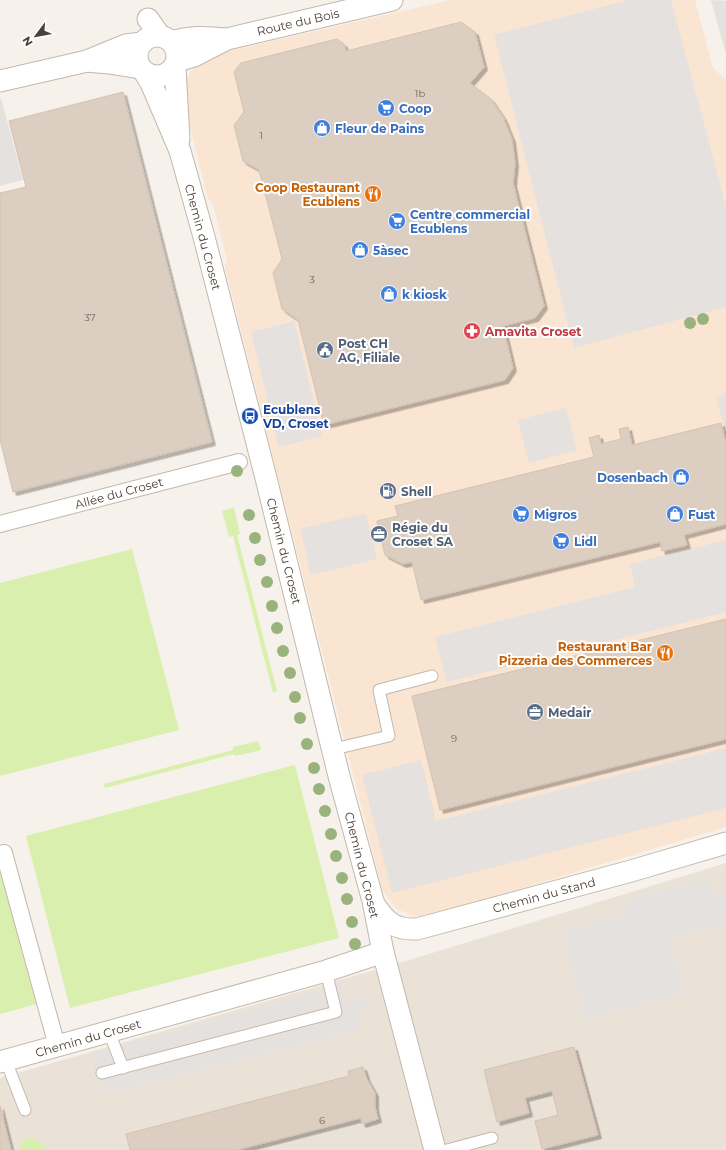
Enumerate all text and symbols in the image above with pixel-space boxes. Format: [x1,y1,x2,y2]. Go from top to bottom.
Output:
street label: Route du Bois [255,5,341,39]
north arrow [16,16,56,56]
text: N [19,34,36,49]
house number: 1b [415,87,425,100]
supermarket icon: Coop [376,98,396,118]
place label: Coop [399,101,431,116]
shop icon: Fleur de Pains [312,118,332,138]
place label: Fleur de Pains [335,121,425,136]
house number: 1 [259,129,263,142]
place label: Coop Restaurant Ecublens [255,180,361,209]
street label: Chemin du Croset [182,182,224,292]
restaurant icon: Coop Restaurant Ecublens [363,184,383,204]
place label: Centre commercial Ecublens [410,207,530,236]
supermarket icon: Centre commercial Ecublens [387,211,407,231]
shop icon: 5àsec [350,240,370,260]
place label: 5àsec [373,243,409,258]
house number: 3 [309,273,315,286]
shop icon: k kiosk [379,284,399,304]
place label: k kiosk [402,287,447,302]
house number: 37 [84,311,96,324]
pharmacy icon: Amavita Croset [462,321,482,341]
place label: Amavita Croset [484,324,582,339]
place label: Post CH AG, Filiale [337,336,401,365]
public building icon: Post CH AG, Filiale [315,340,335,360]
place label: Ecublens VD, Croset [262,402,330,431]
bus stop icon: Ecublens VD, Croset [240,406,260,426]
shop icon: Dosenbach [671,467,691,487]
place label: Dosenbach [597,470,668,485]
street label: Allée du Croset [73,474,165,512]
fuel station icon: Shell [378,481,398,501]
place label: Shell [401,484,432,499]
street label: Chemin du Croset [264,496,305,606]
supermarket icon: Migros [511,504,531,524]
shop icon: Fust [665,504,685,524]
place label: Migros [534,507,577,522]
place label: Fust [688,507,716,522]
place label: Régie du Croset SA [392,520,454,549]
office icon: Régie du Croset SA [369,524,389,544]
supermarket icon: Lidl [551,531,571,551]
place label: Lidl [574,534,597,549]
place label: Restaurant Bar Pizzeria des Commerces [499,639,653,668]
restaurant icon: Restaurant Bar Pizzeria des Commerces [655,643,675,663]
office icon: Medair [525,702,545,722]
place label: Medair [548,705,592,720]
house number: 9 [451,732,457,745]
street label: Chemin du Croset [342,810,383,920]
street label: Chemin du Stand [491,874,597,916]
street label: Chemin du Croset [33,1016,143,1060]
house number: 6 [319,1114,325,1127]

